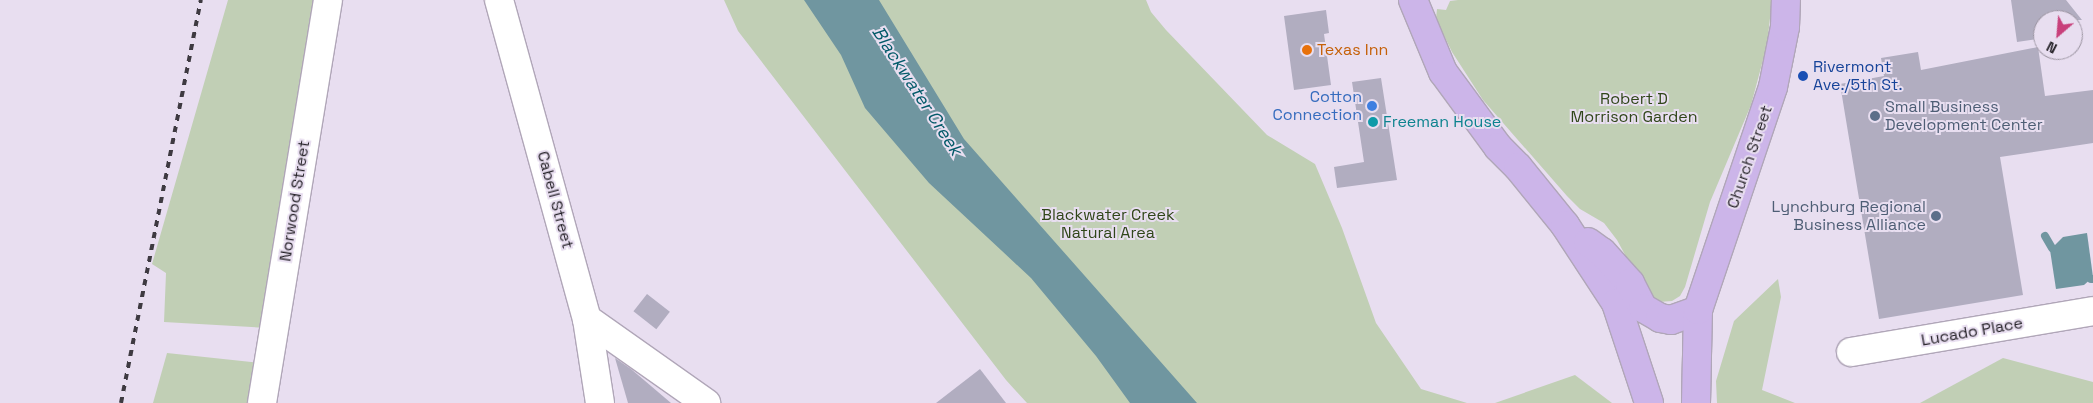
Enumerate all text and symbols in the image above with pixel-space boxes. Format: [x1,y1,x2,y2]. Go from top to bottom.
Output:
north arrow [2033,10,2083,60]
water label: Blackwater Creek [867,22,967,160]
text: N [2043,37,2060,58]
place label: Texas Inn [1317,40,1388,60]
marker: Texas Inn [1301,44,1313,56]
place label: Rivermont Ave./5th St. [1813,57,1902,95]
marker: Rivermont Ave./5th St. [1797,70,1809,82]
place label: Cotton Connection [1273,87,1362,125]
park label: Robert D Morrison Garden [1570,89,1698,127]
place label: Small Business Development Center [1885,97,2043,135]
marker: Cotton Connection [1366,100,1378,112]
street label: Church Street [1723,103,1777,211]
marker: Small Business Development Center [1869,110,1881,122]
place label: Freeman House [1383,112,1501,132]
marker: Freeman House [1367,116,1379,128]
street label: Norwood Street [276,139,314,263]
street label: Cabell Street [533,149,577,251]
place label: Lynchburg Regional Business Alliance [1772,197,1926,235]
park label: Blackwater Creek Natural Area [1041,205,1175,243]
marker: Lynchburg Regional Business Alliance [1930,210,1942,222]
street label: Lucado Place [1920,314,2024,350]

